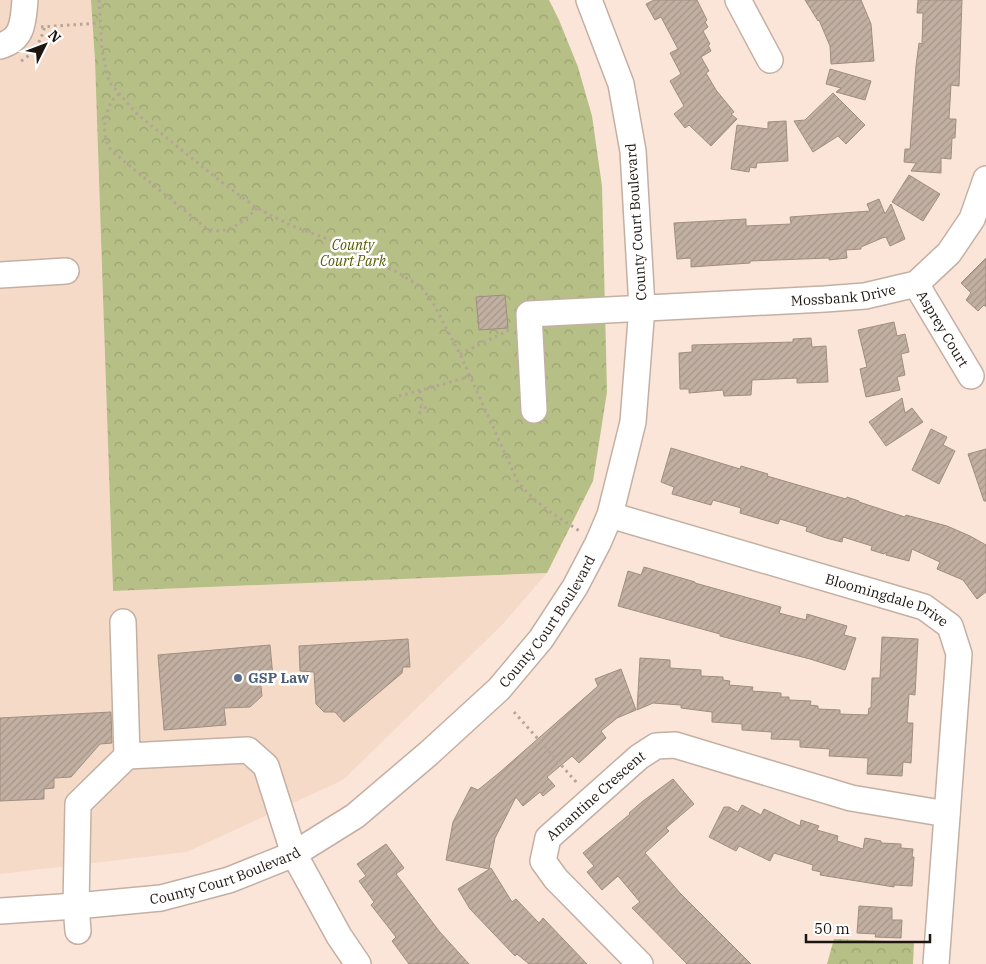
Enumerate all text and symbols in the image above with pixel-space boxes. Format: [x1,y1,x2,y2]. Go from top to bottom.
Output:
north arrow [20,20,70,70]
text: N [44,26,65,46]
street label: County Court Boulevard [621,142,650,301]
park label: County Court Park [320,236,387,270]
street label: Mossbank Drive [790,280,897,310]
street label: Asprey Court [913,287,973,370]
street label: County Court Boulevard [495,552,599,691]
street label: Bloomingdale Drive [823,570,952,631]
place label: GSP Law [248,669,309,687]
marker: GSP Law [232,672,244,684]
street label: Amantine Crescent [542,747,648,844]
street label: County Court Boulevard [149,843,304,908]
scale bar [806,912,930,944]
text: 50 m [814,919,850,938]

